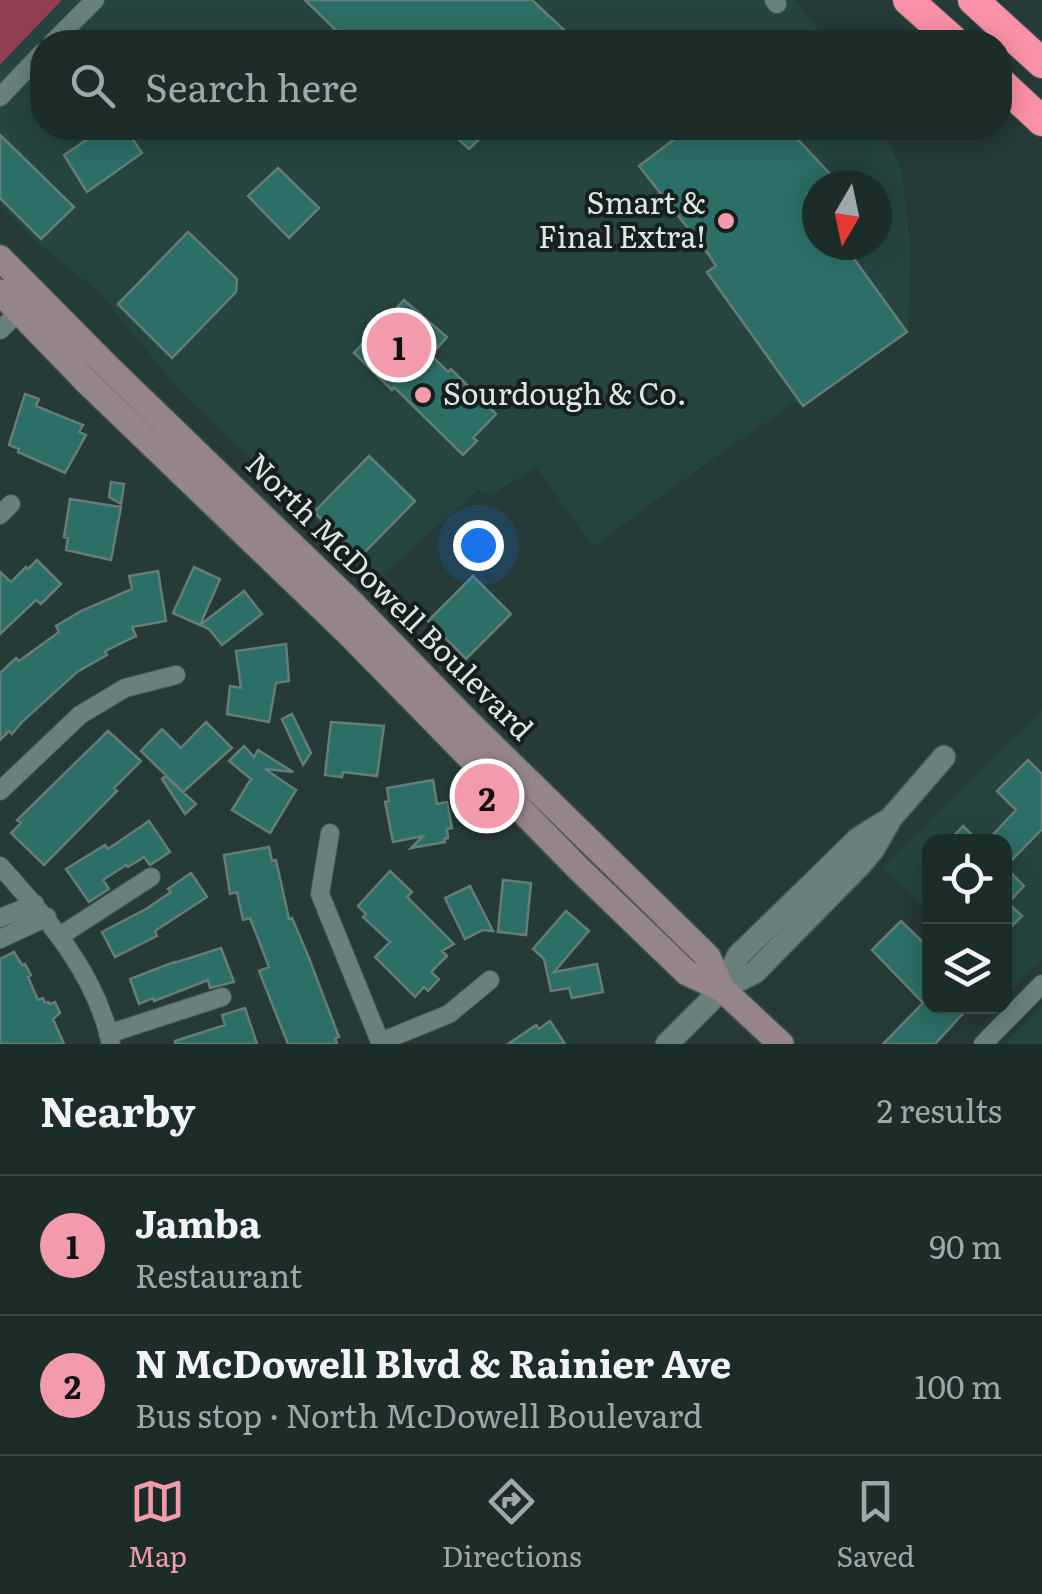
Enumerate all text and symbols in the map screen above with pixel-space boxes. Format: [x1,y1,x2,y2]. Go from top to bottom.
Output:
search box [30,30,1012,140]
text: Search here [145,57,358,114]
icon: search [65,58,120,113]
north arrow [802,170,892,260]
place label: Smart & Final Extra! [538,179,706,257]
marker: Smart & Final Extra! [715,210,737,232]
pin: 1 [366,308,432,382]
place label: Sourdough & Co. [443,370,687,414]
marker: Sourdough & Co. [412,384,434,406]
street label: North McDowell Boulevard [237,441,545,749]
your location [453,520,504,571]
pin: 2 [454,758,520,834]
map controls [922,834,1012,1014]
button: locate [922,834,1012,924]
button: layers [922,924,1012,1014]
text: Nearby [40,1078,196,1140]
text: 2 results [877,1085,1002,1133]
text: Jamba [135,1193,261,1250]
text: 1 [66,1221,79,1269]
text: 90 m [929,1221,1002,1269]
text: Restaurant [135,1250,302,1298]
text: N McDowell Blvd & Rainier Ave [135,1333,731,1390]
text: 2 [64,1361,81,1409]
text: 100 m [915,1361,1002,1409]
text: Bus stop · North McDowell Boulevard [135,1390,703,1438]
tab: Map [127,1474,187,1576]
tab: Directions [442,1474,582,1576]
tab: Saved [837,1474,915,1576]

